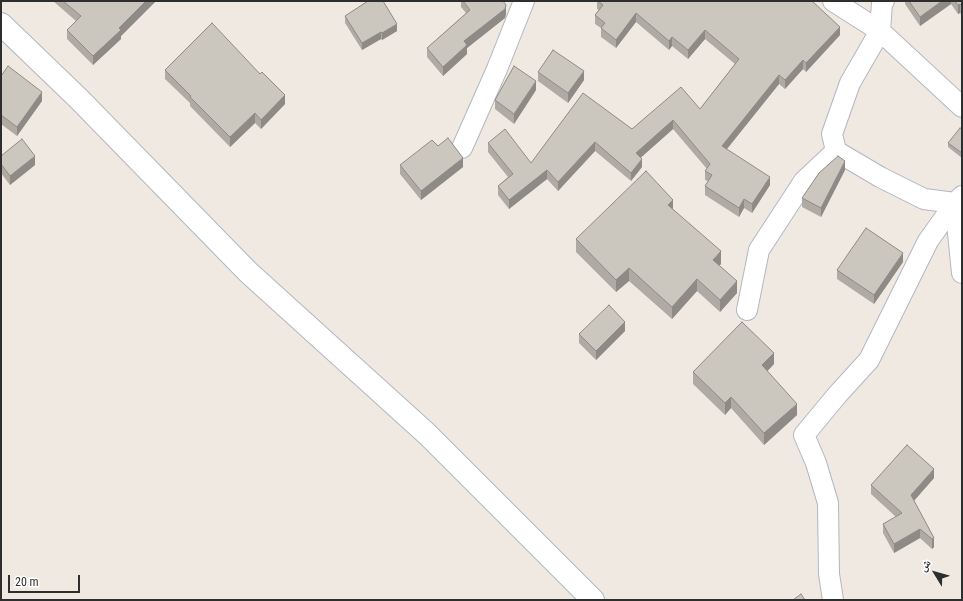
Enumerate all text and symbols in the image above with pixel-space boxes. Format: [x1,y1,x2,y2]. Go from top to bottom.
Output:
north arrow [915,553,955,593]
text: ش [916,557,934,574]
scale bar [10,567,82,593]
text: 20 m [15,575,39,589]

